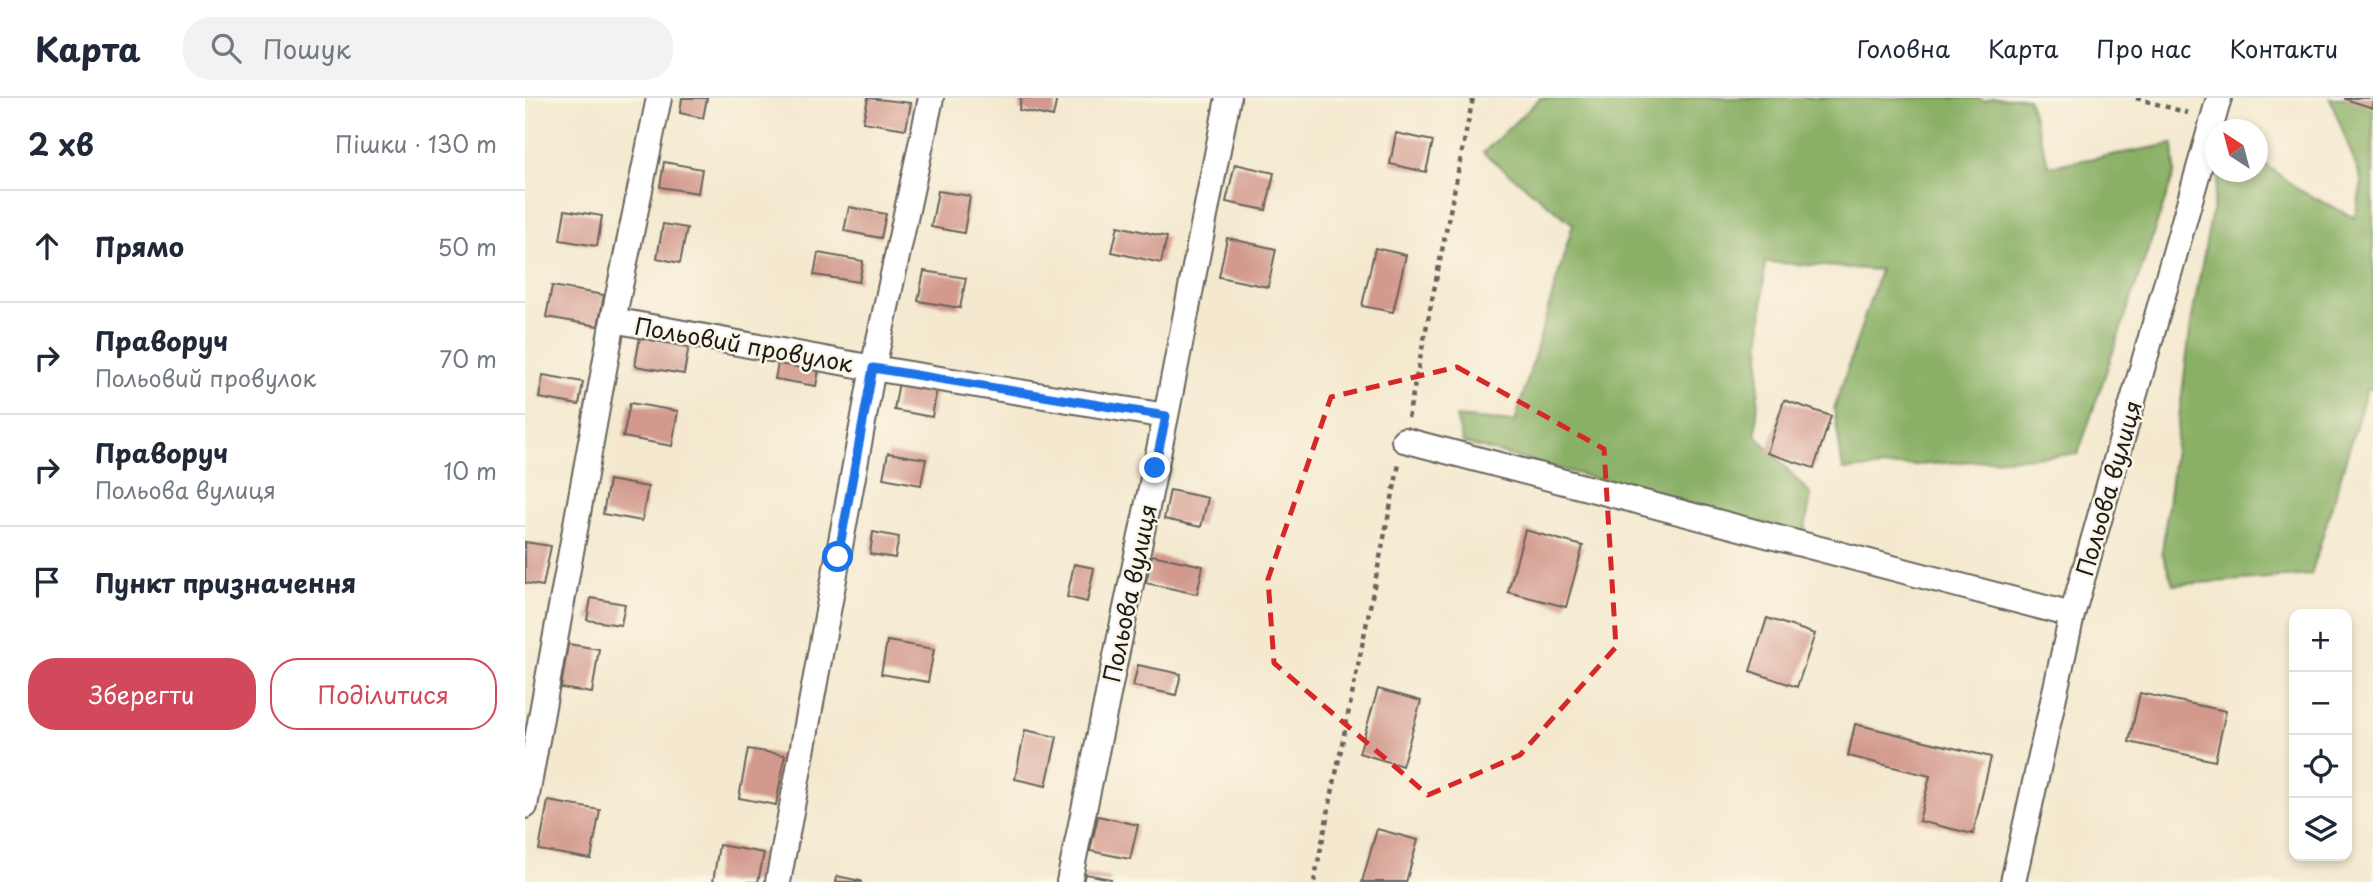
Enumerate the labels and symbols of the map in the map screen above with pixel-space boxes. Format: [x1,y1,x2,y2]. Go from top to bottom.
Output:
north arrow [2205,119,2268,182]
street label: Польовий провулок [632,308,856,380]
street label: Польова вулиця [2066,396,2150,580]
route end [1139,452,1170,483]
street label: Польова вулиця [1093,501,1165,685]
route start [822,541,853,572]

